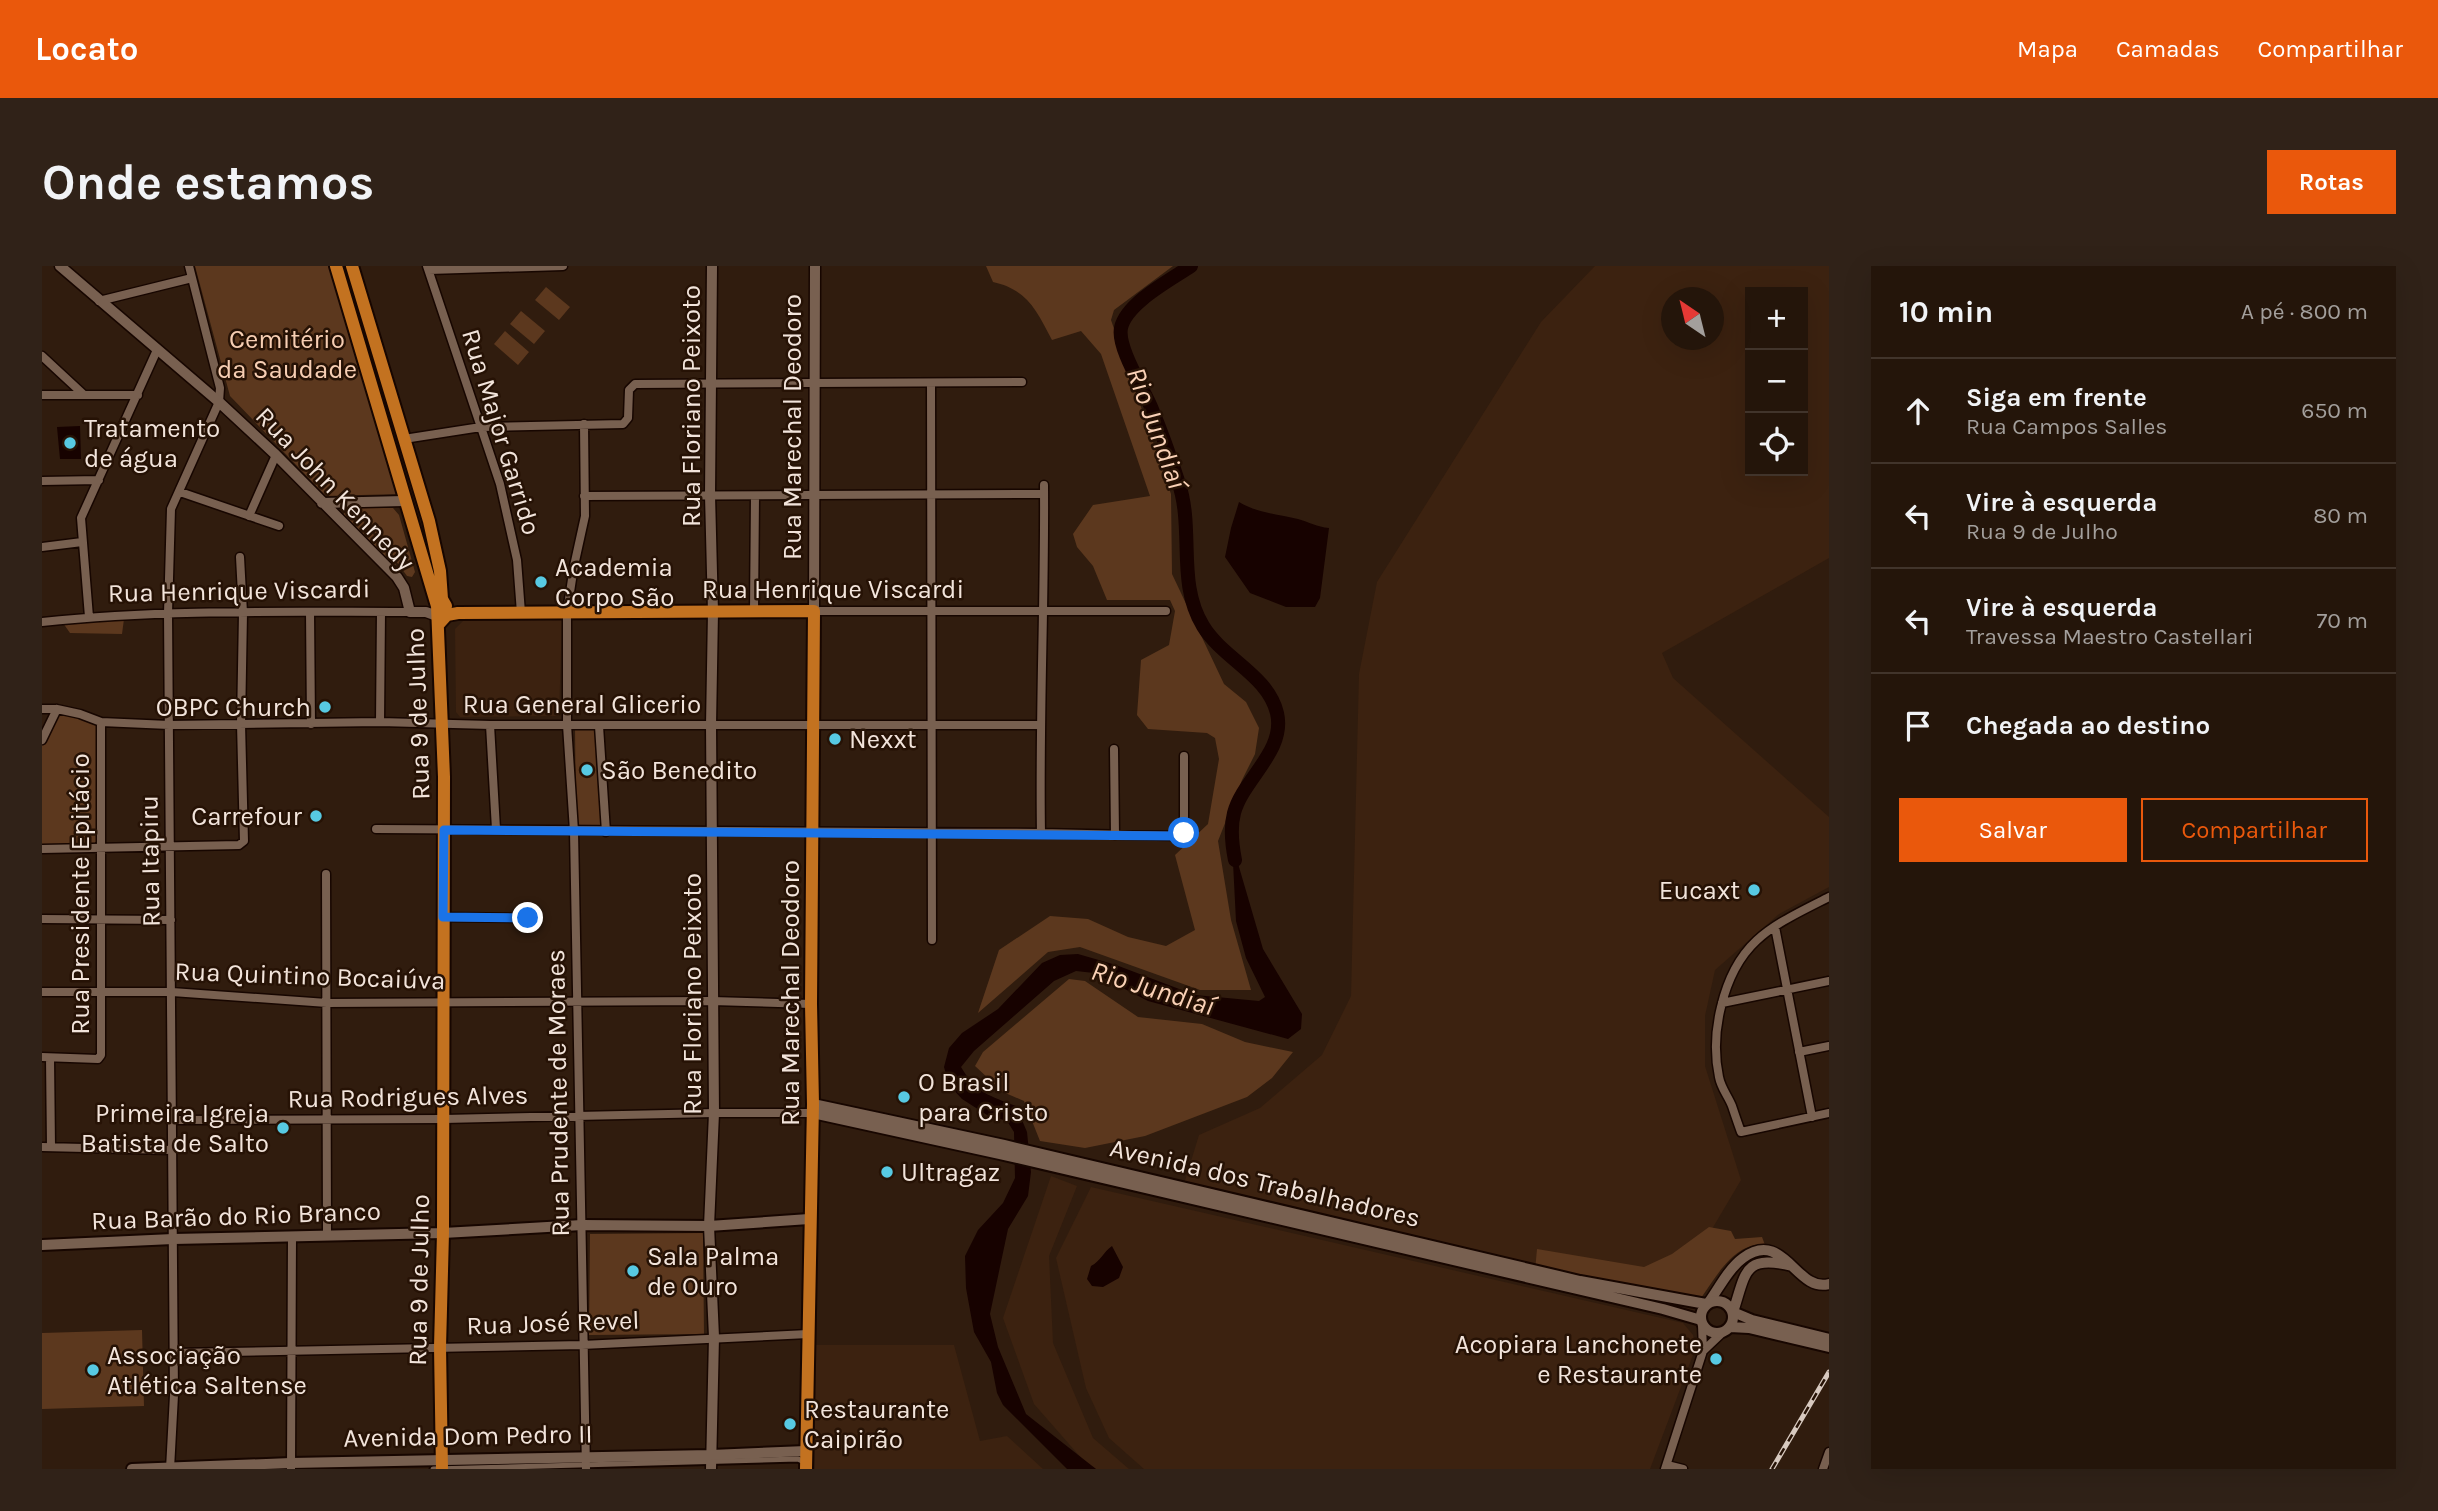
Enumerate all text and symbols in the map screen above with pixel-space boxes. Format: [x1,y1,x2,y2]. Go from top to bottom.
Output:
text: Locato [35,30,138,68]
text: Mapa [2017,35,2078,63]
text: Camadas [2116,35,2220,63]
text: Compartilhar [2258,35,2403,63]
button: Rotas [2267,150,2396,214]
text: Onde estamos [42,154,374,211]
street label: Rua Floriano Peixoto [676,285,707,527]
north arrow [1661,287,1724,350]
map controls [1745,287,1808,476]
button: + [1745,287,1808,350]
street label: Rua Marechal Deodoro [777,294,808,560]
text: 10 min [1899,294,1993,330]
text: A pé · 800 m [2241,298,2368,325]
park label: Cemitério da Saudade [217,324,357,385]
street label: Rua Major Garrido [455,325,547,539]
button: − [1745,350,1808,413]
water label: Rio Jundiaí [1120,362,1195,496]
text: Siga em frente [1966,382,2147,413]
icon: ahead [1899,392,1937,430]
text: 650 m [2301,397,2368,424]
street label: Rua John Kennedy [249,401,421,577]
place label: Tratamento de água [84,413,220,474]
button: locate [1745,413,1808,476]
text: Rua Campos Salles [1966,413,2167,440]
marker: Tratamento de água [62,435,78,451]
text: Vire à esquerda [1966,487,2157,518]
icon: left [1899,497,1937,535]
text: 80 m [2313,502,2368,529]
text: Rua 9 de Julho [1966,518,2118,545]
place label: Academia Corpo São [555,552,674,613]
street label: Rua Henrique Viscardi [107,573,371,609]
marker: Academia Corpo São [533,574,549,590]
street label: Rua Henrique Viscardi [702,574,964,605]
text: Vire à esquerda [1966,592,2157,623]
icon: left [1899,602,1937,640]
text: 70 m [2317,607,2368,634]
text: Travessa Maestro Castellari [1966,623,2254,650]
street label: Rua 9 de Julho [400,628,436,800]
street label: Rua General Glicerio [463,689,701,720]
place label: OBPC Church [156,692,311,723]
marker: OBPC Church [317,699,333,715]
icon: arrive [1899,707,1937,745]
text: Chegada ao destino [1966,710,2210,741]
place label: Nexxt [849,724,917,755]
marker: Nexxt [827,731,843,747]
street label: Rua Presidente Epitácio [65,753,96,1035]
place label: São Benedito [601,755,757,786]
marker: São Benedito [579,762,595,778]
street label: Rua Itapiru [133,795,167,927]
button: Salvar [1899,798,2127,862]
button: Compartilhar [2141,798,2368,862]
place label: Carrefour [191,801,303,832]
marker: Carrefour [308,808,324,824]
route start [1168,817,1199,848]
street label: Rua Marechal Deodoro [775,860,806,1126]
street label: Rua Floriano Peixoto [677,873,708,1115]
place label: Eucaxt [1659,875,1740,906]
marker: Eucaxt [1746,882,1762,898]
route end [512,902,543,933]
street label: Rua Prudente de Moraes [540,949,576,1237]
water label: Rio Jundiaí [1087,954,1221,1023]
street label: Rua Quintino Bocaiúva [174,956,446,996]
place label: O Brasil para Cristo [918,1067,1048,1128]
street label: Rua Rodrigues Alves [287,1079,529,1115]
marker: O Brasil para Cristo [896,1089,912,1105]
place label: Primeira Igreja Batista de Salto [81,1098,269,1159]
marker: Primeira Igreja Batista de Salto [275,1120,291,1136]
street label: Avenida dos Trabalhadores [1107,1132,1423,1234]
place label: Ultragaz [901,1157,1000,1188]
marker: Ultragaz [879,1164,895,1180]
street label: Rua 9 de Julho [402,1194,436,1366]
street label: Rua Barão do Rio Branco [91,1195,381,1237]
place label: Sala Palma de Ouro [647,1241,779,1302]
marker: Sala Palma de Ouro [625,1263,641,1279]
street label: Rua José Revel [466,1304,640,1342]
place label: Acopiara Lanchonete e Restaurante [1455,1329,1702,1390]
place label: Associação Atlética Saltense [107,1340,307,1401]
marker: Acopiara Lanchonete e Restaurante [1708,1351,1724,1367]
marker: Associação Atlética Saltense [85,1362,101,1378]
place label: Restaurante Caipirão [804,1394,949,1455]
marker: Restaurante Caipirão [782,1416,798,1432]
street label: Avenida Dom Pedro II [343,1418,593,1454]

